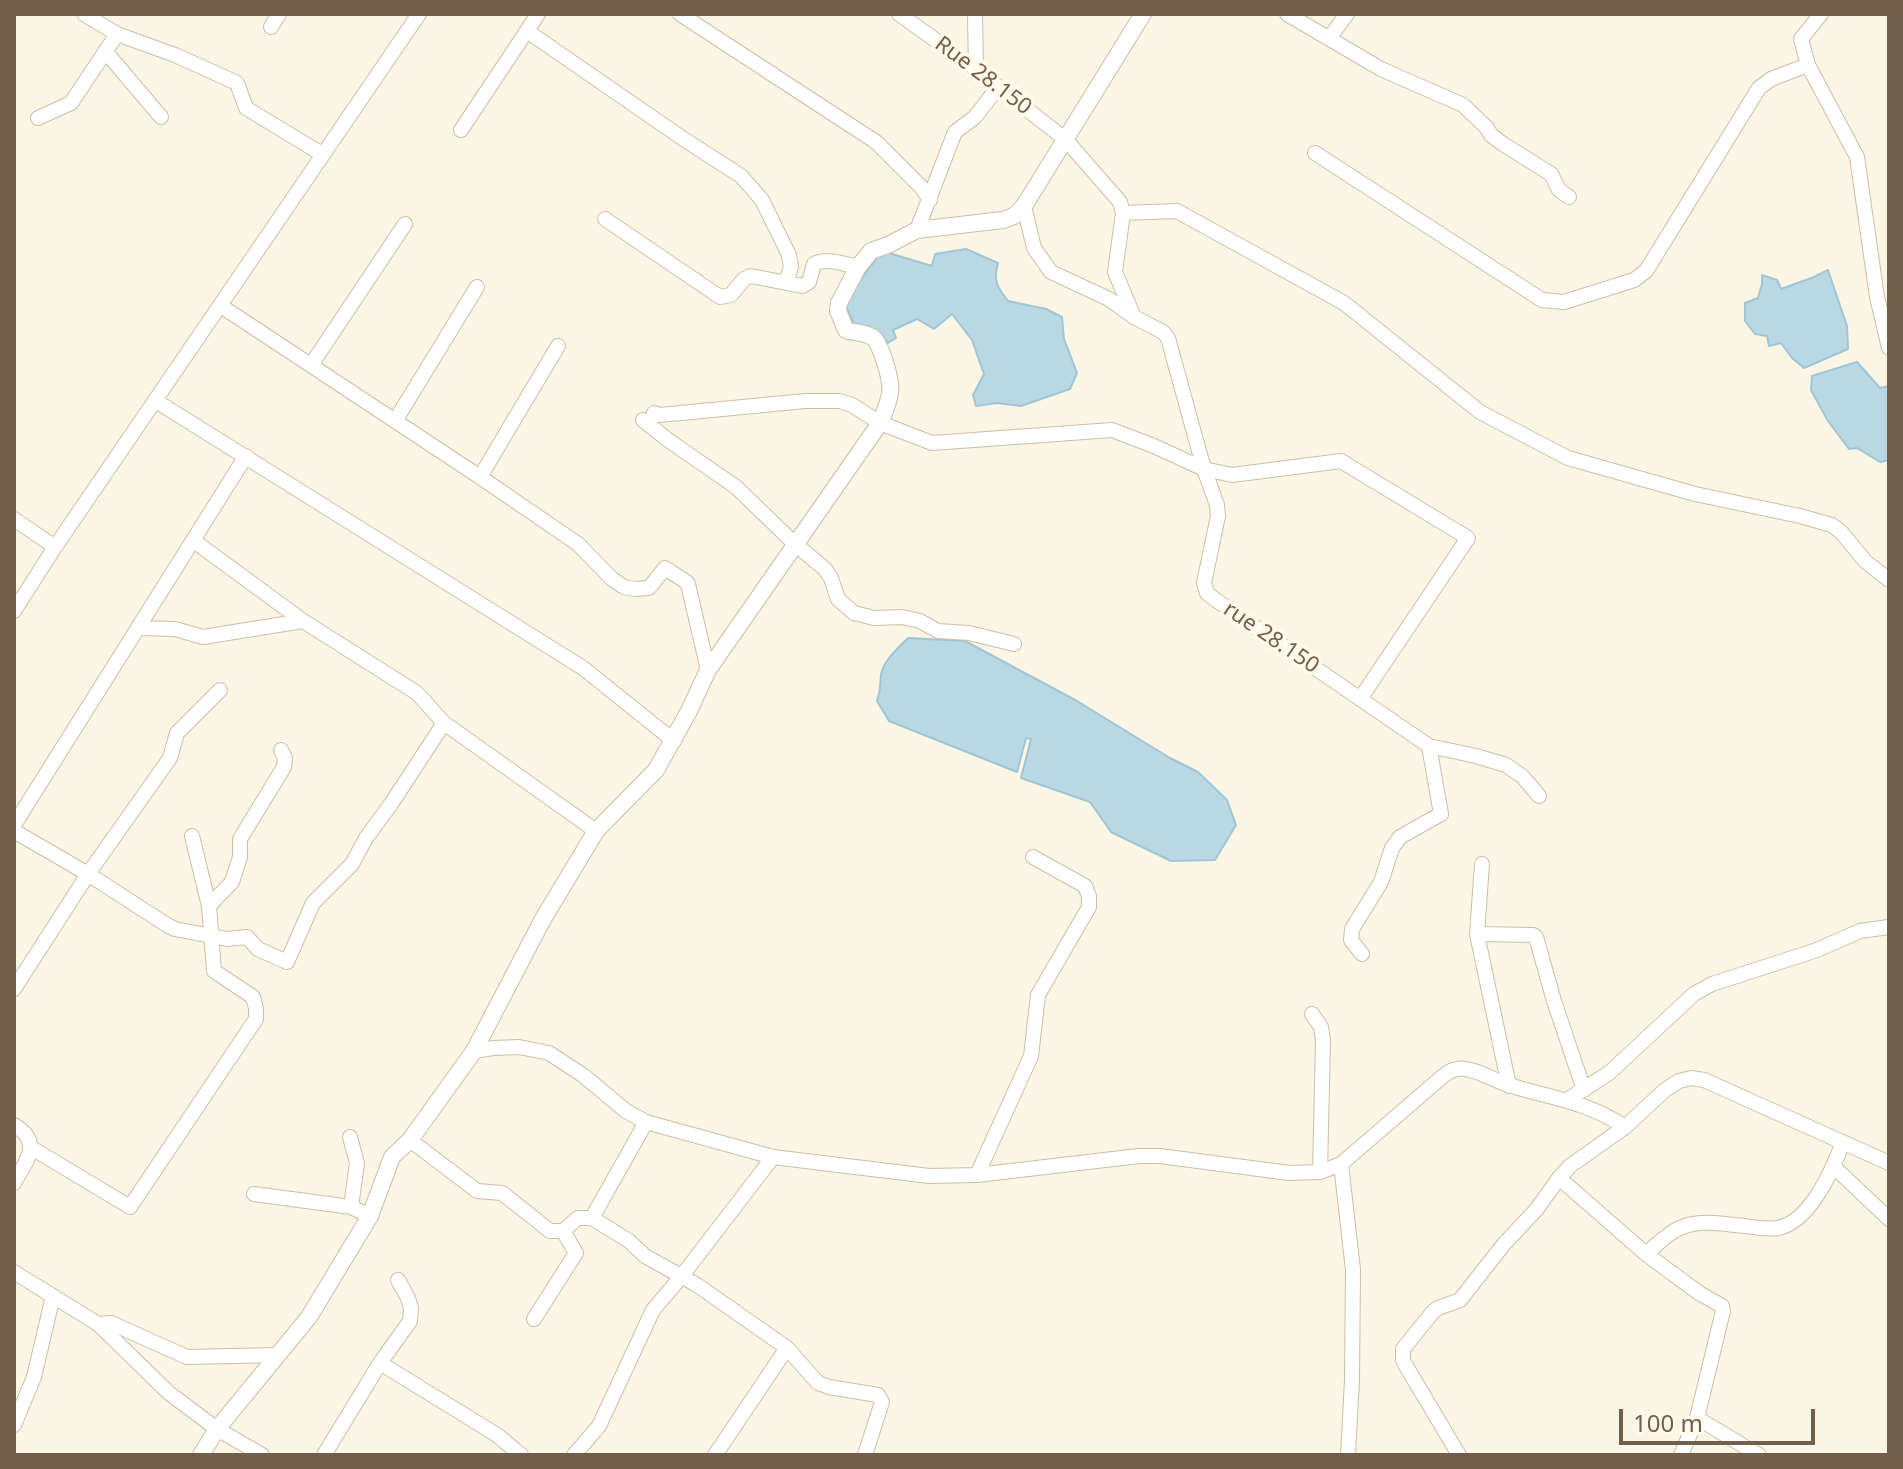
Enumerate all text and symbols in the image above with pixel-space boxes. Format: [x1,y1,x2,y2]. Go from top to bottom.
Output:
street label: Rue 28.150 [929,31,1037,121]
street label: rue 28.150 [1218,596,1324,680]
scale bar [1623,1393,1819,1443]
text: 100 m [1633,1406,1703,1439]

